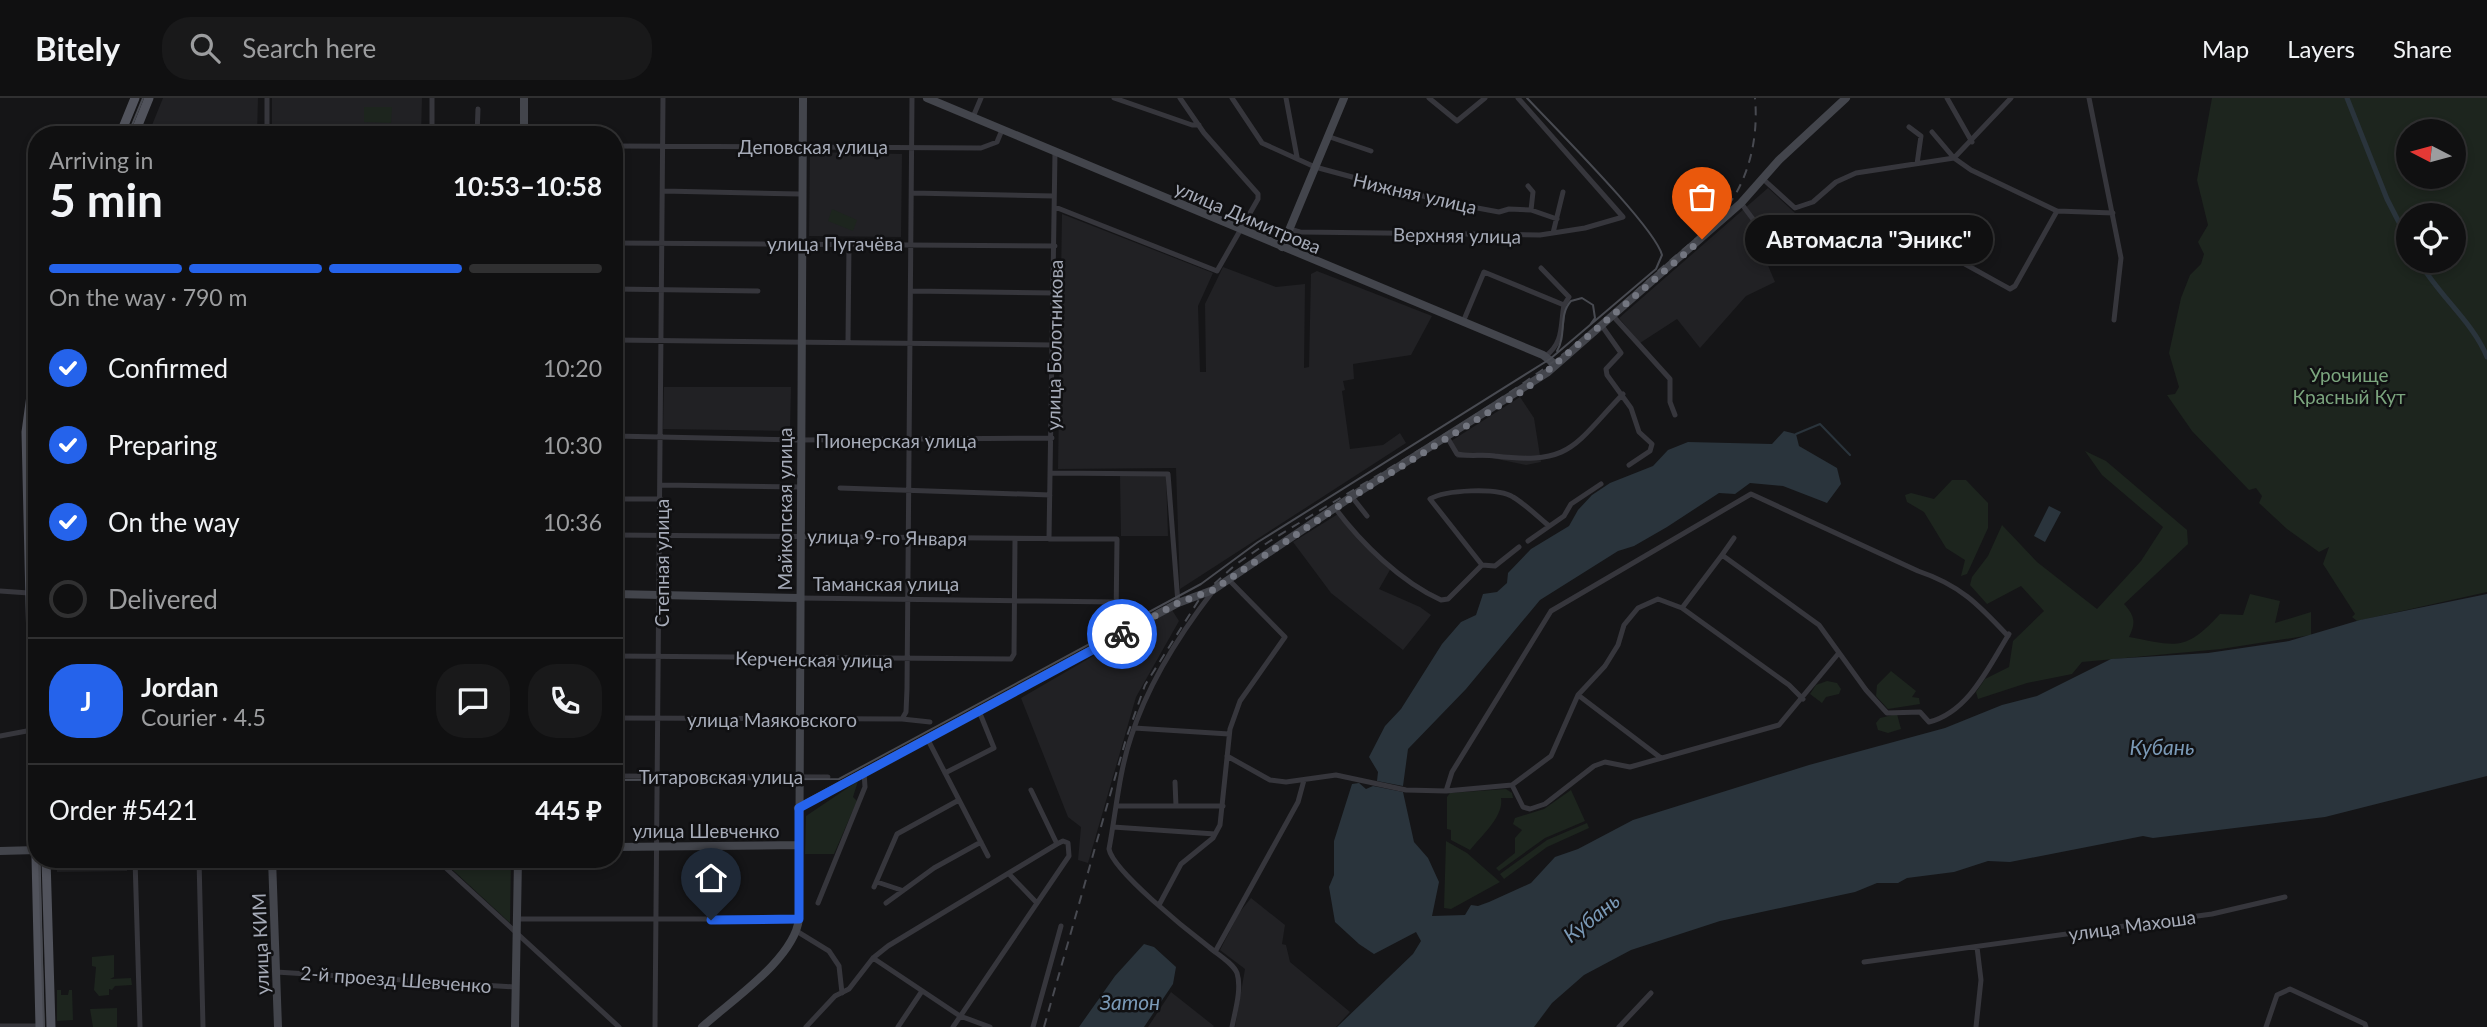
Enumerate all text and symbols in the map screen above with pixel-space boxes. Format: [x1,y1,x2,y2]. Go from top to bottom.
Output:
search box [162,17,652,80]
text: Bitely [35,28,120,68]
icon: search [186,29,224,67]
text: Search here [242,32,376,64]
text: Map [2202,34,2249,63]
text: Layers [2287,34,2355,63]
text: Share [2393,34,2452,63]
north arrow [2396,119,2466,189]
map controls [2396,119,2466,273]
street label: Деповская улица [738,135,888,158]
text: Arriving in [49,146,153,174]
pin [1672,167,1732,239]
street label: Нижняя улица [1351,168,1479,218]
text: 10:53–10:58 [453,170,602,202]
text: 5 min [49,172,163,227]
street label: улица Димитрова [1171,176,1325,258]
icon: bag [1683,178,1721,216]
button: locate [2396,203,2466,273]
callout: Автомасла "Эникс" [1744,214,1992,264]
street label: Верхняя улица [1393,222,1521,248]
text: Автомасла "Эникс" [1766,225,1972,253]
street label: улица Пугачёва [767,232,903,255]
street label: улица Болотникова [1041,259,1067,431]
text: On the way · 790 m [49,283,248,311]
icon: check [49,349,87,387]
text: Confirmed [108,352,228,384]
text: 10:20 [543,354,602,382]
park label: Урочище Красный Кут [2292,363,2406,408]
icon: check [49,426,87,464]
street label: Майкопская улица [773,427,796,591]
text: Preparing [108,429,217,461]
street label: Пионерская улица [815,429,977,452]
text: 10:30 [543,431,602,459]
street label: Степная улица [650,499,673,627]
icon: check [49,503,87,541]
text: On the way [108,506,240,538]
text: 10:36 [543,508,602,536]
street label: улица 9-го Января [807,524,967,550]
street label: Таманская улица [813,572,959,595]
text: Delivered [108,583,218,615]
courier [1087,599,1157,669]
icon: bike [1103,615,1141,653]
street label: Керченская улица [735,646,893,672]
button: chat [436,664,510,738]
button: phone [528,664,602,738]
text: Jordan [141,671,219,703]
text: J [80,685,92,717]
text: Courier · 4.5 [141,703,266,731]
street label: улица Маяковского [687,708,857,731]
water label: Кубань [2130,734,2194,759]
street label: Титаровская улица [639,765,803,788]
text: Order #5421 [49,794,198,826]
text: 445 ₽ [535,794,602,826]
street label: улица Шевченко [632,819,780,842]
pin [681,848,741,920]
icon: home [692,859,730,897]
water label: Кубань [1558,887,1624,947]
street label: улица КИМ [247,893,273,995]
street label: улица Махоша [2067,905,2197,945]
street label: 2-й проезд Шевченко [300,961,492,997]
water label: Затон [1099,989,1160,1014]

